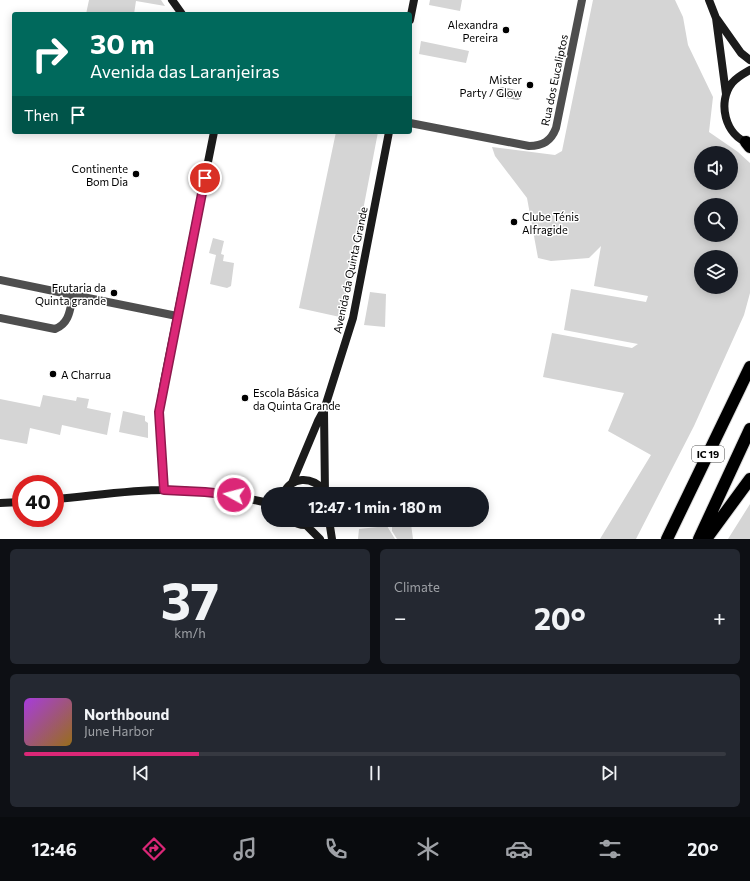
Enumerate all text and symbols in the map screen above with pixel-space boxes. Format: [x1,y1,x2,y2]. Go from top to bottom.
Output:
place label: Alexandra Pereira [448,18,498,44]
marker: Alexandra Pereira [501,25,511,35]
text: 30 m [90,26,155,60]
icon: right [24,28,76,80]
street label: Rua dos Eucaliptos [538,33,570,127]
text: Avenida das Laranjeiras [90,60,280,82]
place label: Mister Party / Glow [460,73,523,99]
marker: Mister Party / Glow [525,80,535,90]
icon: arrive [67,104,89,126]
text: Then [24,106,59,124]
map controls [694,146,738,294]
button: sound [694,146,738,190]
pin [188,161,222,195]
place label: Continente Bom Dia [72,162,128,188]
icon: arrive [194,167,216,189]
marker: Continente Bom Dia [131,169,141,179]
button: search [694,198,738,242]
street label: Avenida da Quinta Grande [330,205,370,335]
place label: Clube Ténis Alfragide [522,210,579,236]
marker: Clube Ténis Alfragide [509,217,519,227]
button: layers [694,250,738,294]
place label: Frutaria da Quinta grande [35,281,106,307]
marker: Frutaria da Quinta grande [109,288,119,298]
place label: A Charrua [61,368,111,381]
marker: A Charrua [48,369,58,379]
place label: Escola Básica da Quinta Grande [253,386,341,412]
marker: Escola Básica da Quinta Grande [240,393,250,403]
road number: IC 19 [692,446,724,462]
position arrow [213,474,255,516]
speed limit sign: 40 [12,475,64,527]
text: 12:47 · 1 min · 180 m [308,498,442,516]
text: 37 [161,567,219,631]
text: Climate [394,579,440,595]
text: 20° [534,599,586,636]
text: − [394,604,407,631]
text: + [713,604,726,631]
text: km/h [174,625,206,641]
text: Northbound [84,705,169,723]
text: June Harbor [84,723,154,739]
icon: previous [130,762,152,784]
icon: pause [364,762,386,784]
icon: next [598,762,620,784]
icon: directions [140,835,168,863]
icon: music [231,835,259,863]
icon: phone [322,835,350,863]
icon: climate [414,835,442,863]
icon: car [505,835,533,863]
icon: filters [596,835,624,863]
text: 12:46 [32,838,77,860]
text: 20° [687,838,718,860]

